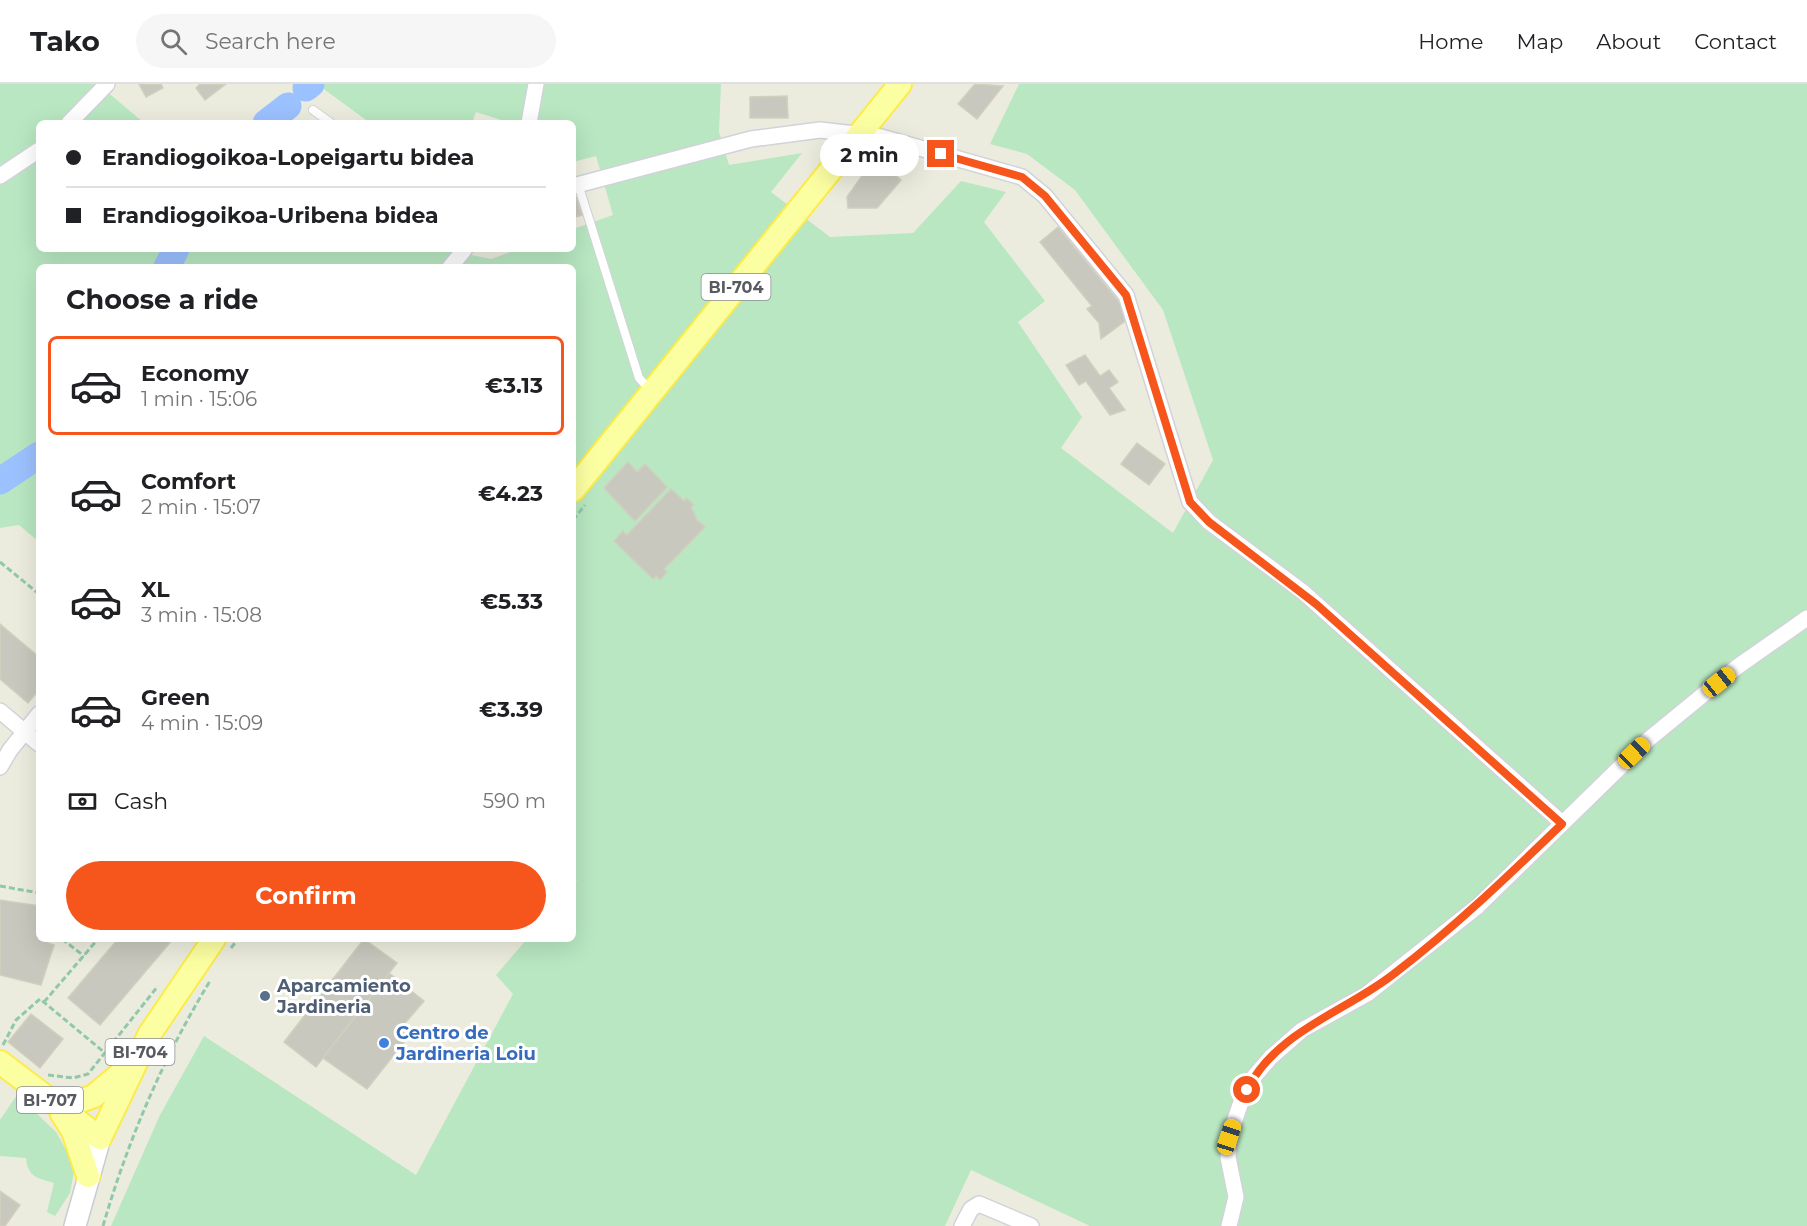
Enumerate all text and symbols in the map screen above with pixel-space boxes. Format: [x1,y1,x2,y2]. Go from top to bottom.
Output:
search box [136,14,556,68]
text: Tako [30,24,100,58]
icon: search [157,25,190,58]
text: Search here [205,28,336,55]
text: Home [1418,29,1483,54]
text: Map [1516,29,1563,54]
text: About [1596,29,1661,54]
text: Contact [1694,29,1777,54]
callout: 2 min [821,133,920,175]
route end [927,140,954,167]
text: 2 min [840,143,899,167]
text: Erandiogoikoa-Lopeigartu bidea [102,144,474,171]
text: Erandiogoikoa-Uribena bidea [102,202,439,229]
road number: BI-704 [702,274,771,300]
text: Choose a ride [66,283,258,316]
icon: car [69,359,123,413]
text: Economy [141,360,249,387]
text: €3.13 [485,372,543,399]
text: 1 min · 15:06 [141,387,257,411]
icon: car [69,467,123,521]
text: Comfort [141,468,236,495]
text: €4.23 [478,480,543,507]
text: 2 min · 15:07 [141,495,261,519]
icon: car [69,575,123,629]
text: XL [141,576,170,603]
text: €5.33 [480,588,543,615]
text: 3 min · 15:08 [141,603,262,627]
car [1699,664,1739,700]
icon: car [69,683,123,737]
text: Green [141,684,210,711]
text: €3.39 [479,696,543,723]
text: 4 min · 15:09 [141,711,263,735]
car [1615,734,1653,772]
icon: cash [66,785,99,818]
text: Cash [114,788,168,815]
text: 590 m [483,789,546,813]
button: Confirm [66,861,546,930]
place label: Aparcamiento Jardineria [276,975,411,1018]
marker: Aparcamiento Jardineria [258,989,272,1003]
place label: Centro de Jardineria Loiu [395,1022,536,1065]
marker: Centro de Jardineria Loiu [377,1036,391,1050]
road number: BI-704 [106,1039,174,1065]
route start [1233,1076,1260,1103]
road number: BI-707 [17,1087,83,1113]
car [1215,1117,1243,1157]

